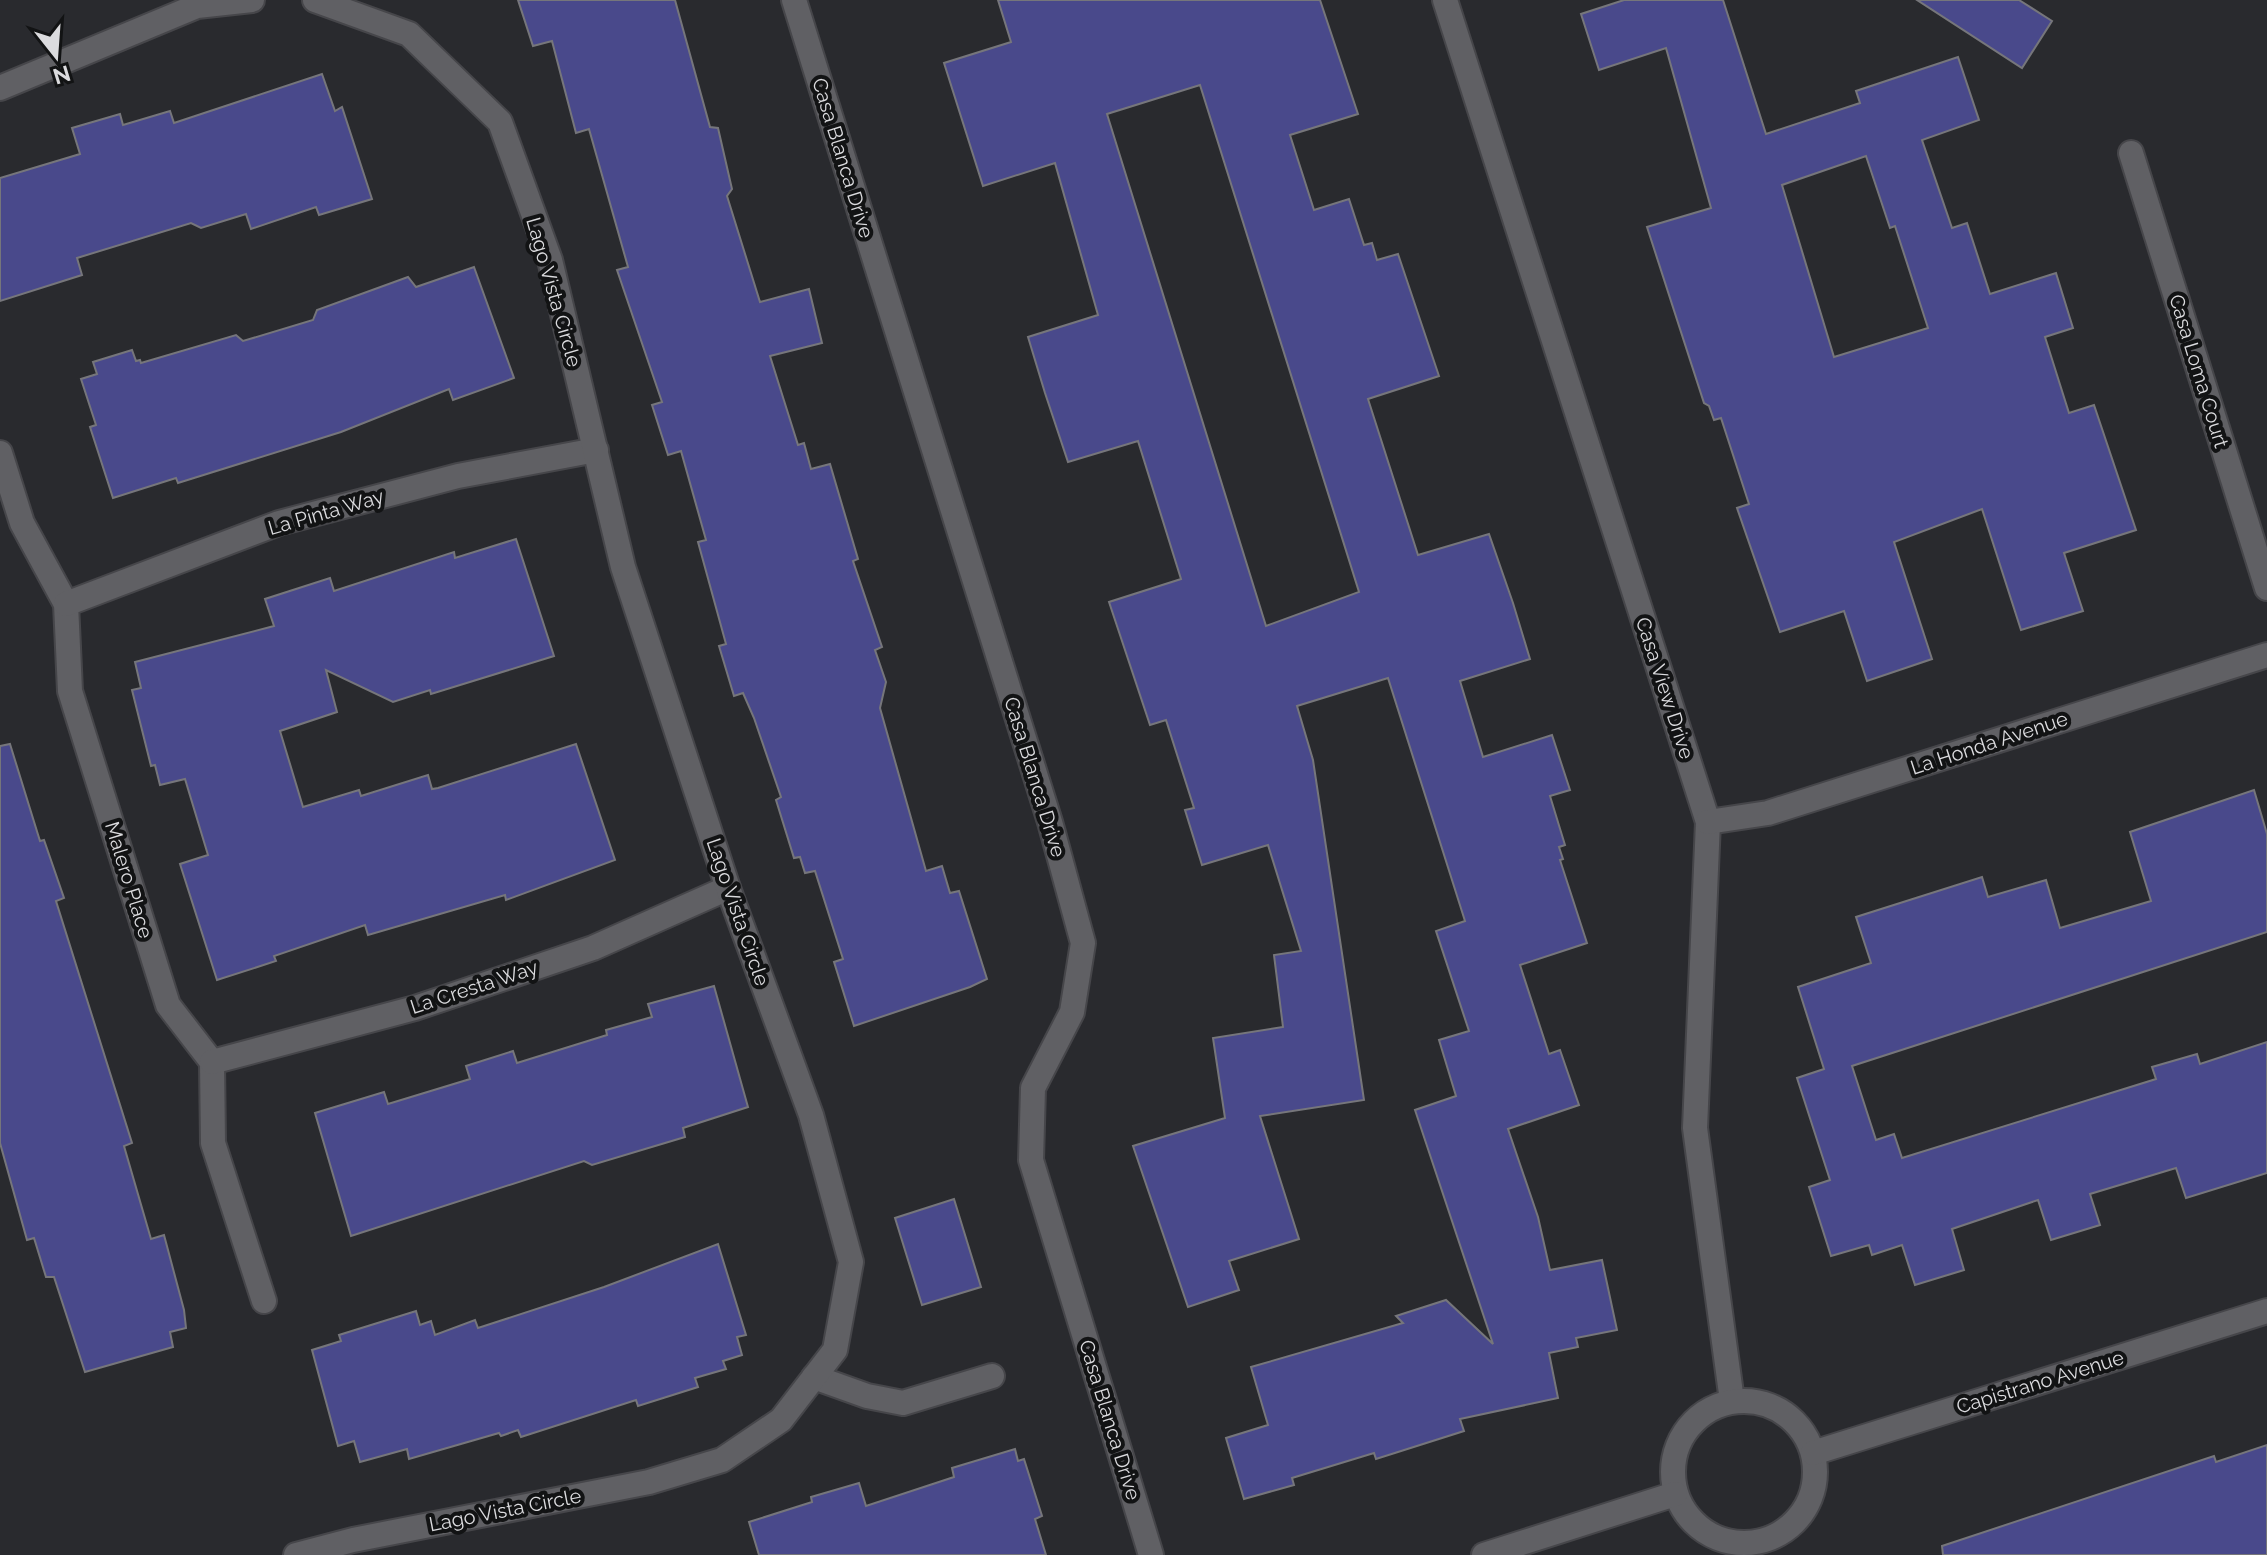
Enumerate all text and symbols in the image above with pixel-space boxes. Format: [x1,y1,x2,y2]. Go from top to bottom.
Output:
north arrow [16,16,96,96]
text: N [50,60,74,90]
street label: Casa Blanca Drive [807,75,879,241]
street label: Lago Vista Circle [521,214,587,370]
street label: Casa Loma Court [2164,291,2234,451]
street label: La Pinta Way [265,484,387,540]
street label: Casa View Drive [1631,614,1699,762]
street label: Casa Blanca Drive [999,694,1071,860]
street label: La Honda Avenue [1907,706,2071,780]
street label: Malero Place [100,819,158,941]
street label: Lago Vista Circle [702,835,775,989]
street label: La Cresta Way [407,955,541,1019]
street label: Casa Blanca Drive [1074,1337,1146,1503]
street label: Capistrano Avenue [1953,1345,2127,1419]
street label: Lago Vista Circle [427,1483,583,1537]

